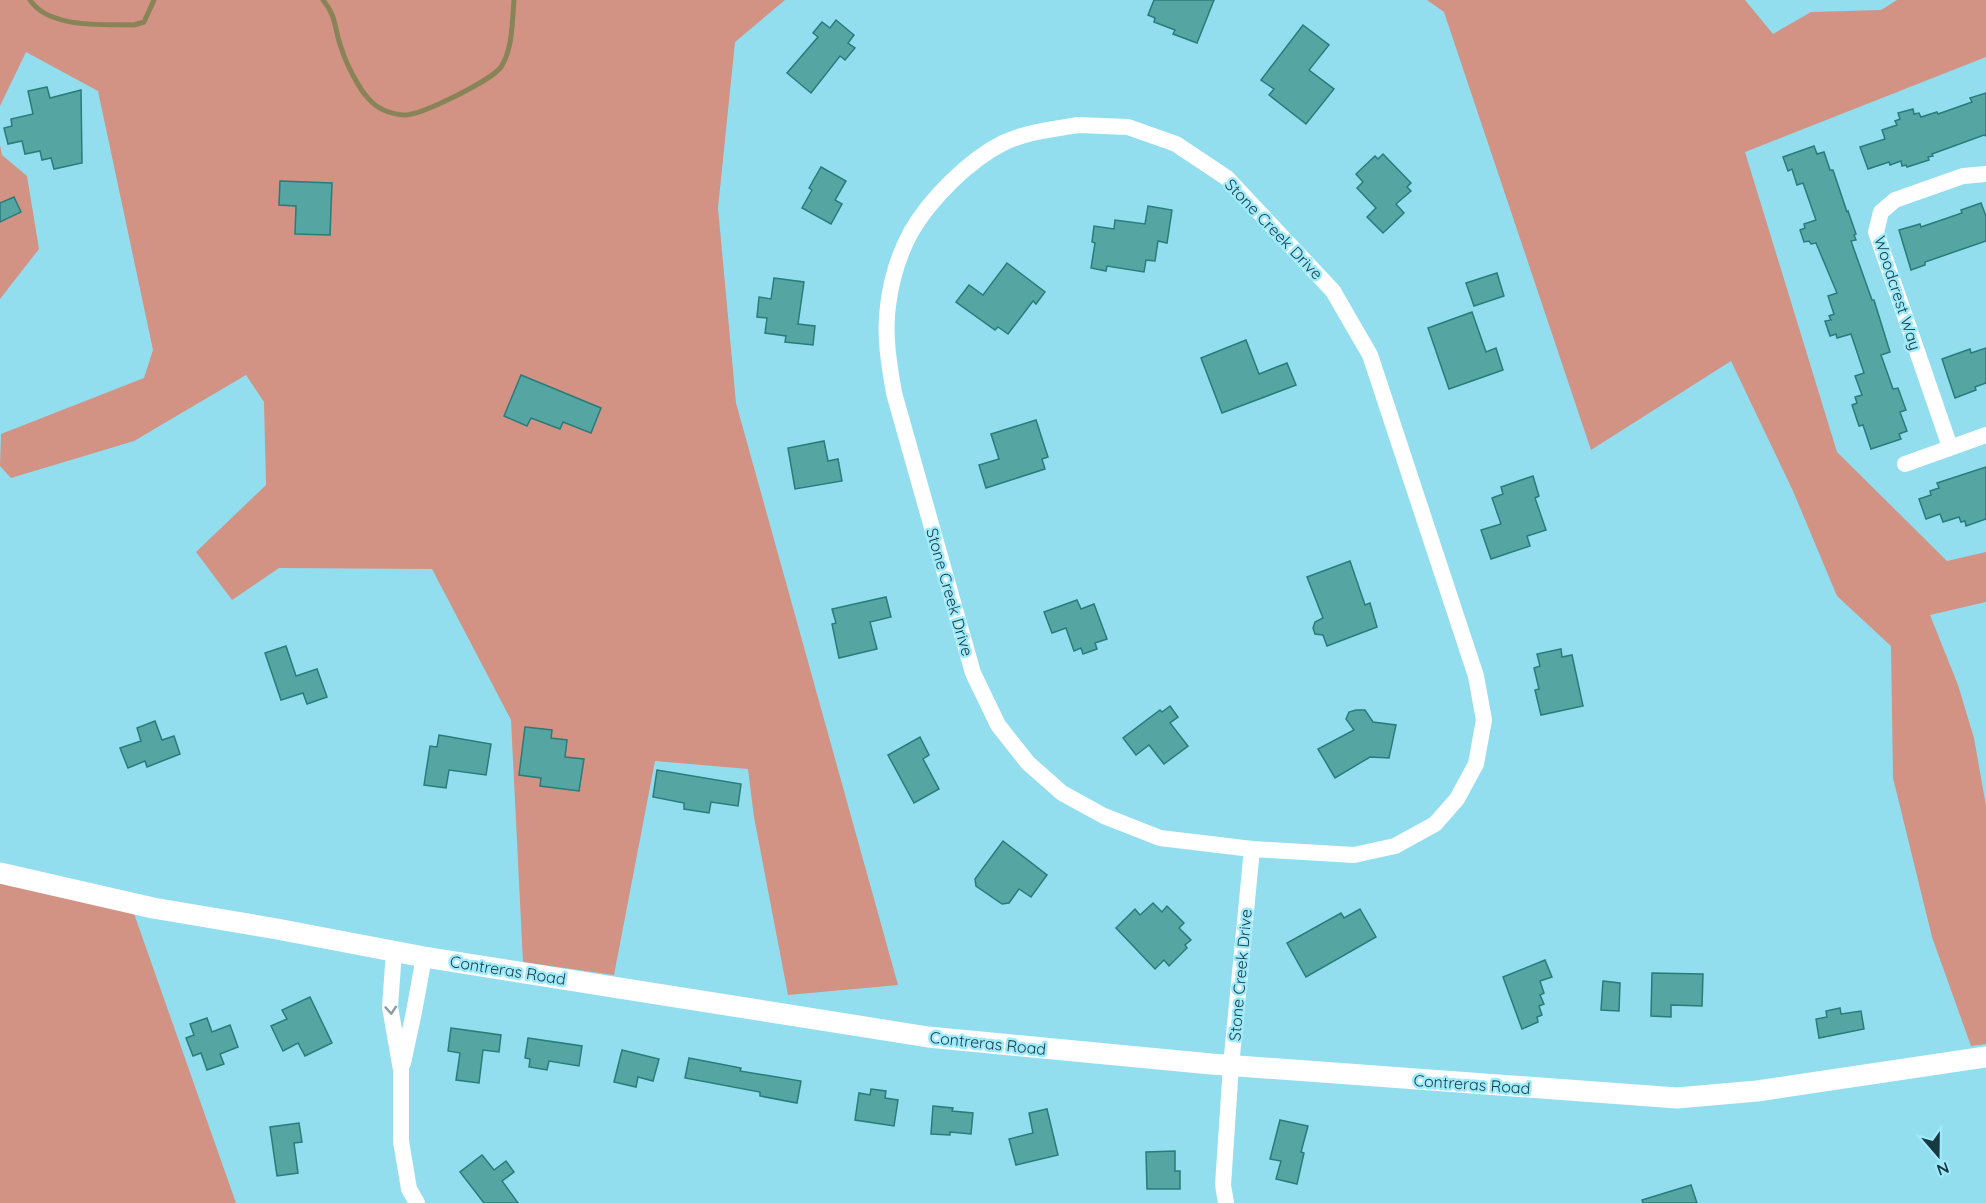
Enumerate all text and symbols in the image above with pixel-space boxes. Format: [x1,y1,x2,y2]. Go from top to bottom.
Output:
street label: Stone Creek Drive [1221,174,1327,284]
street label: Woodcrest Way [1870,233,1926,353]
street label: Stone Creek Drive [922,526,978,658]
street label: Stone Creek Drive [1224,908,1256,1042]
street label: Contreras Road [449,951,567,989]
one-way arrow [385,1005,398,1014]
street label: Contreras Road [929,1027,1047,1059]
street label: Contreras Road [1413,1070,1531,1098]
north arrow [1908,1125,1968,1185]
text: N [1934,1158,1952,1181]

